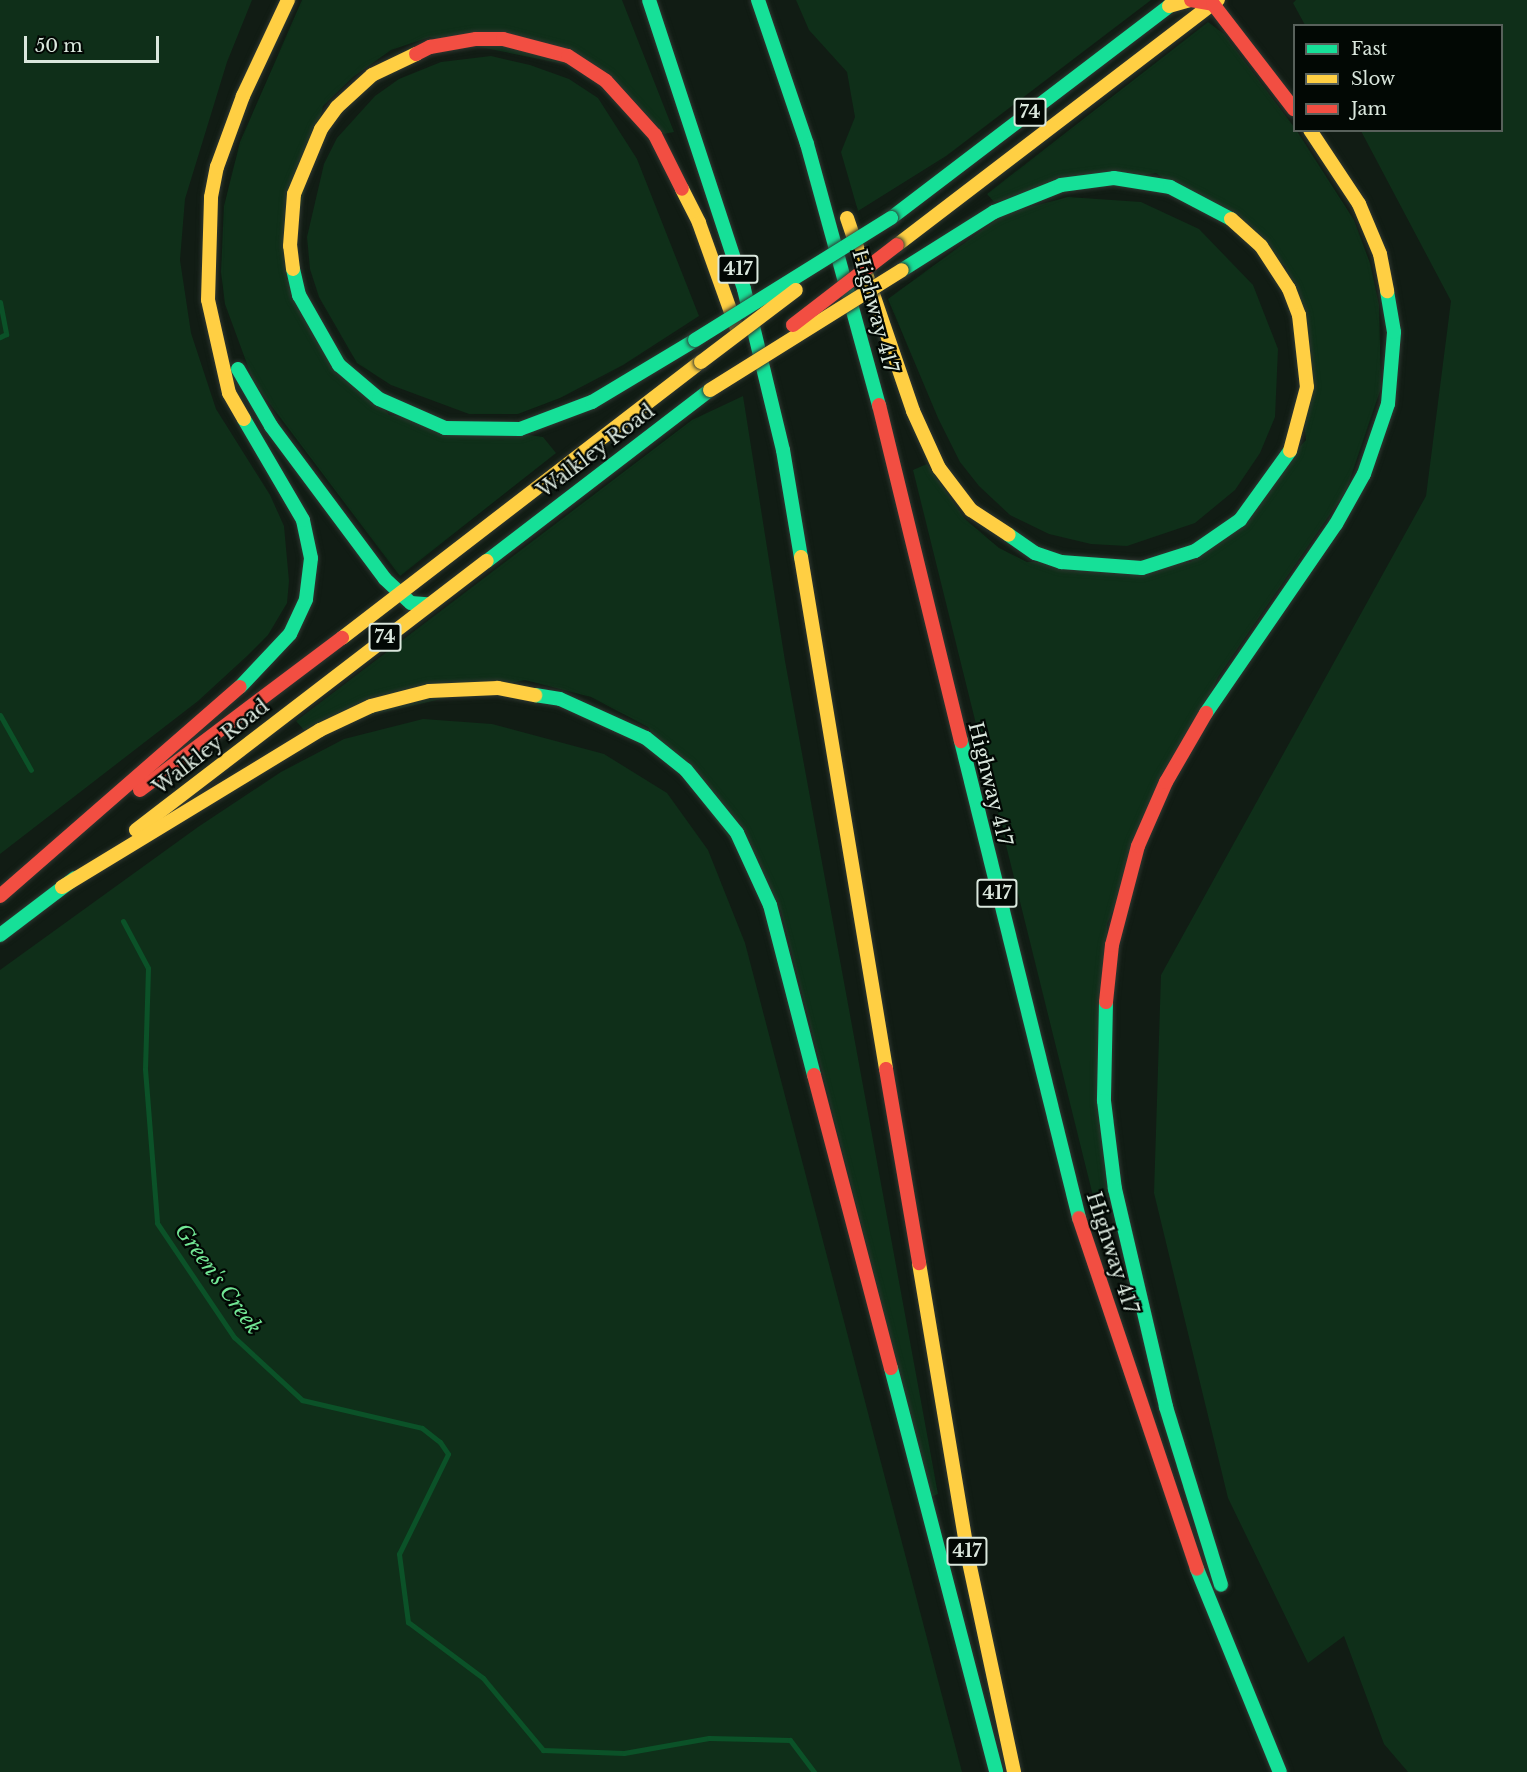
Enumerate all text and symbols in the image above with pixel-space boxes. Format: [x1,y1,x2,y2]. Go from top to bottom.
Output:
scale bar [27,24,162,62]
legend [1293,24,1503,132]
text: 50 m [35,35,83,57]
text: Fast [1351,38,1387,60]
text: Slow [1351,68,1395,90]
road number: 74 [1014,97,1046,127]
text: Jam [1351,98,1387,120]
street label: Highway 417 [847,246,903,376]
road number: 417 [717,254,759,284]
street label: Walkley Road [532,399,660,503]
road number: 74 [368,622,402,652]
street label: Walkley Road [148,694,274,800]
street label: Highway 417 [963,719,1017,849]
road number: 417 [976,878,1018,908]
street label: Highway 417 [1081,1189,1143,1317]
water label: Green's Creek [169,1219,267,1339]
road number: 417 [946,1536,988,1566]

